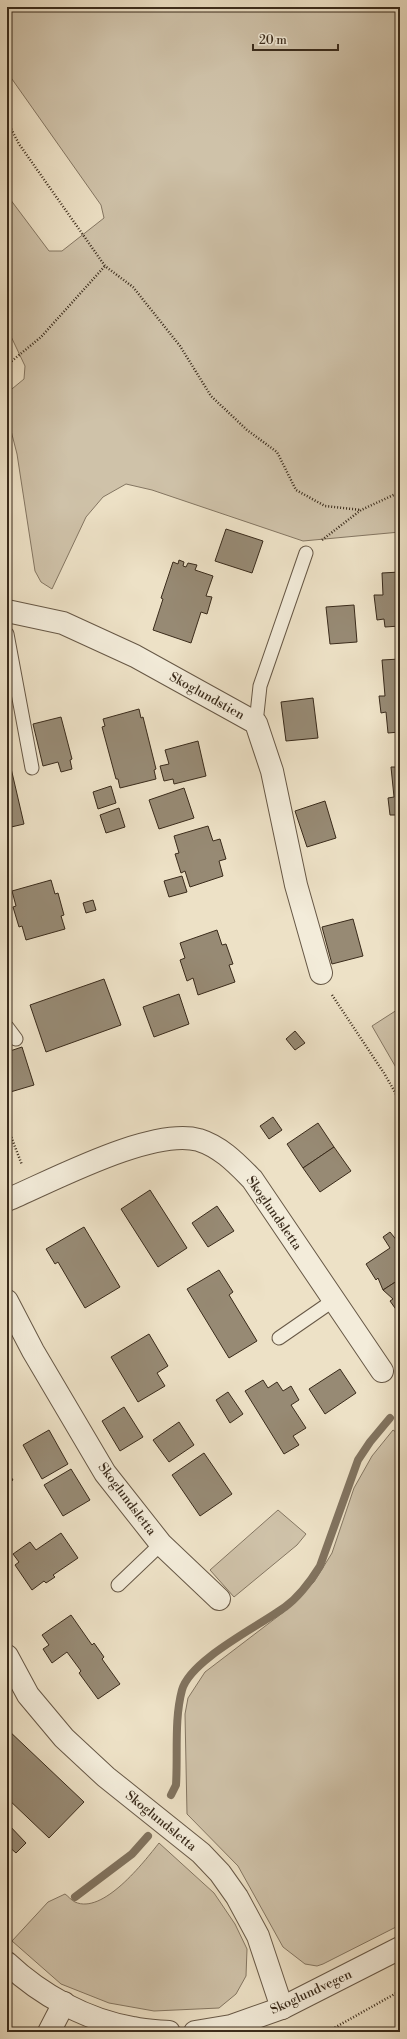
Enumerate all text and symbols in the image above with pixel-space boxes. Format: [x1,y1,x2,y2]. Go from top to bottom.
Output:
scale bar [253,26,338,52]
text: 20 m [259,33,287,48]
street label: Skoglundstien [167,669,248,723]
street label: Skoglundsletta [243,1173,306,1253]
street label: Skoglundsletta [95,1460,160,1539]
street label: Skoglundsletta [122,1788,200,1855]
street label: Skoglundvegen [268,1966,355,2018]

